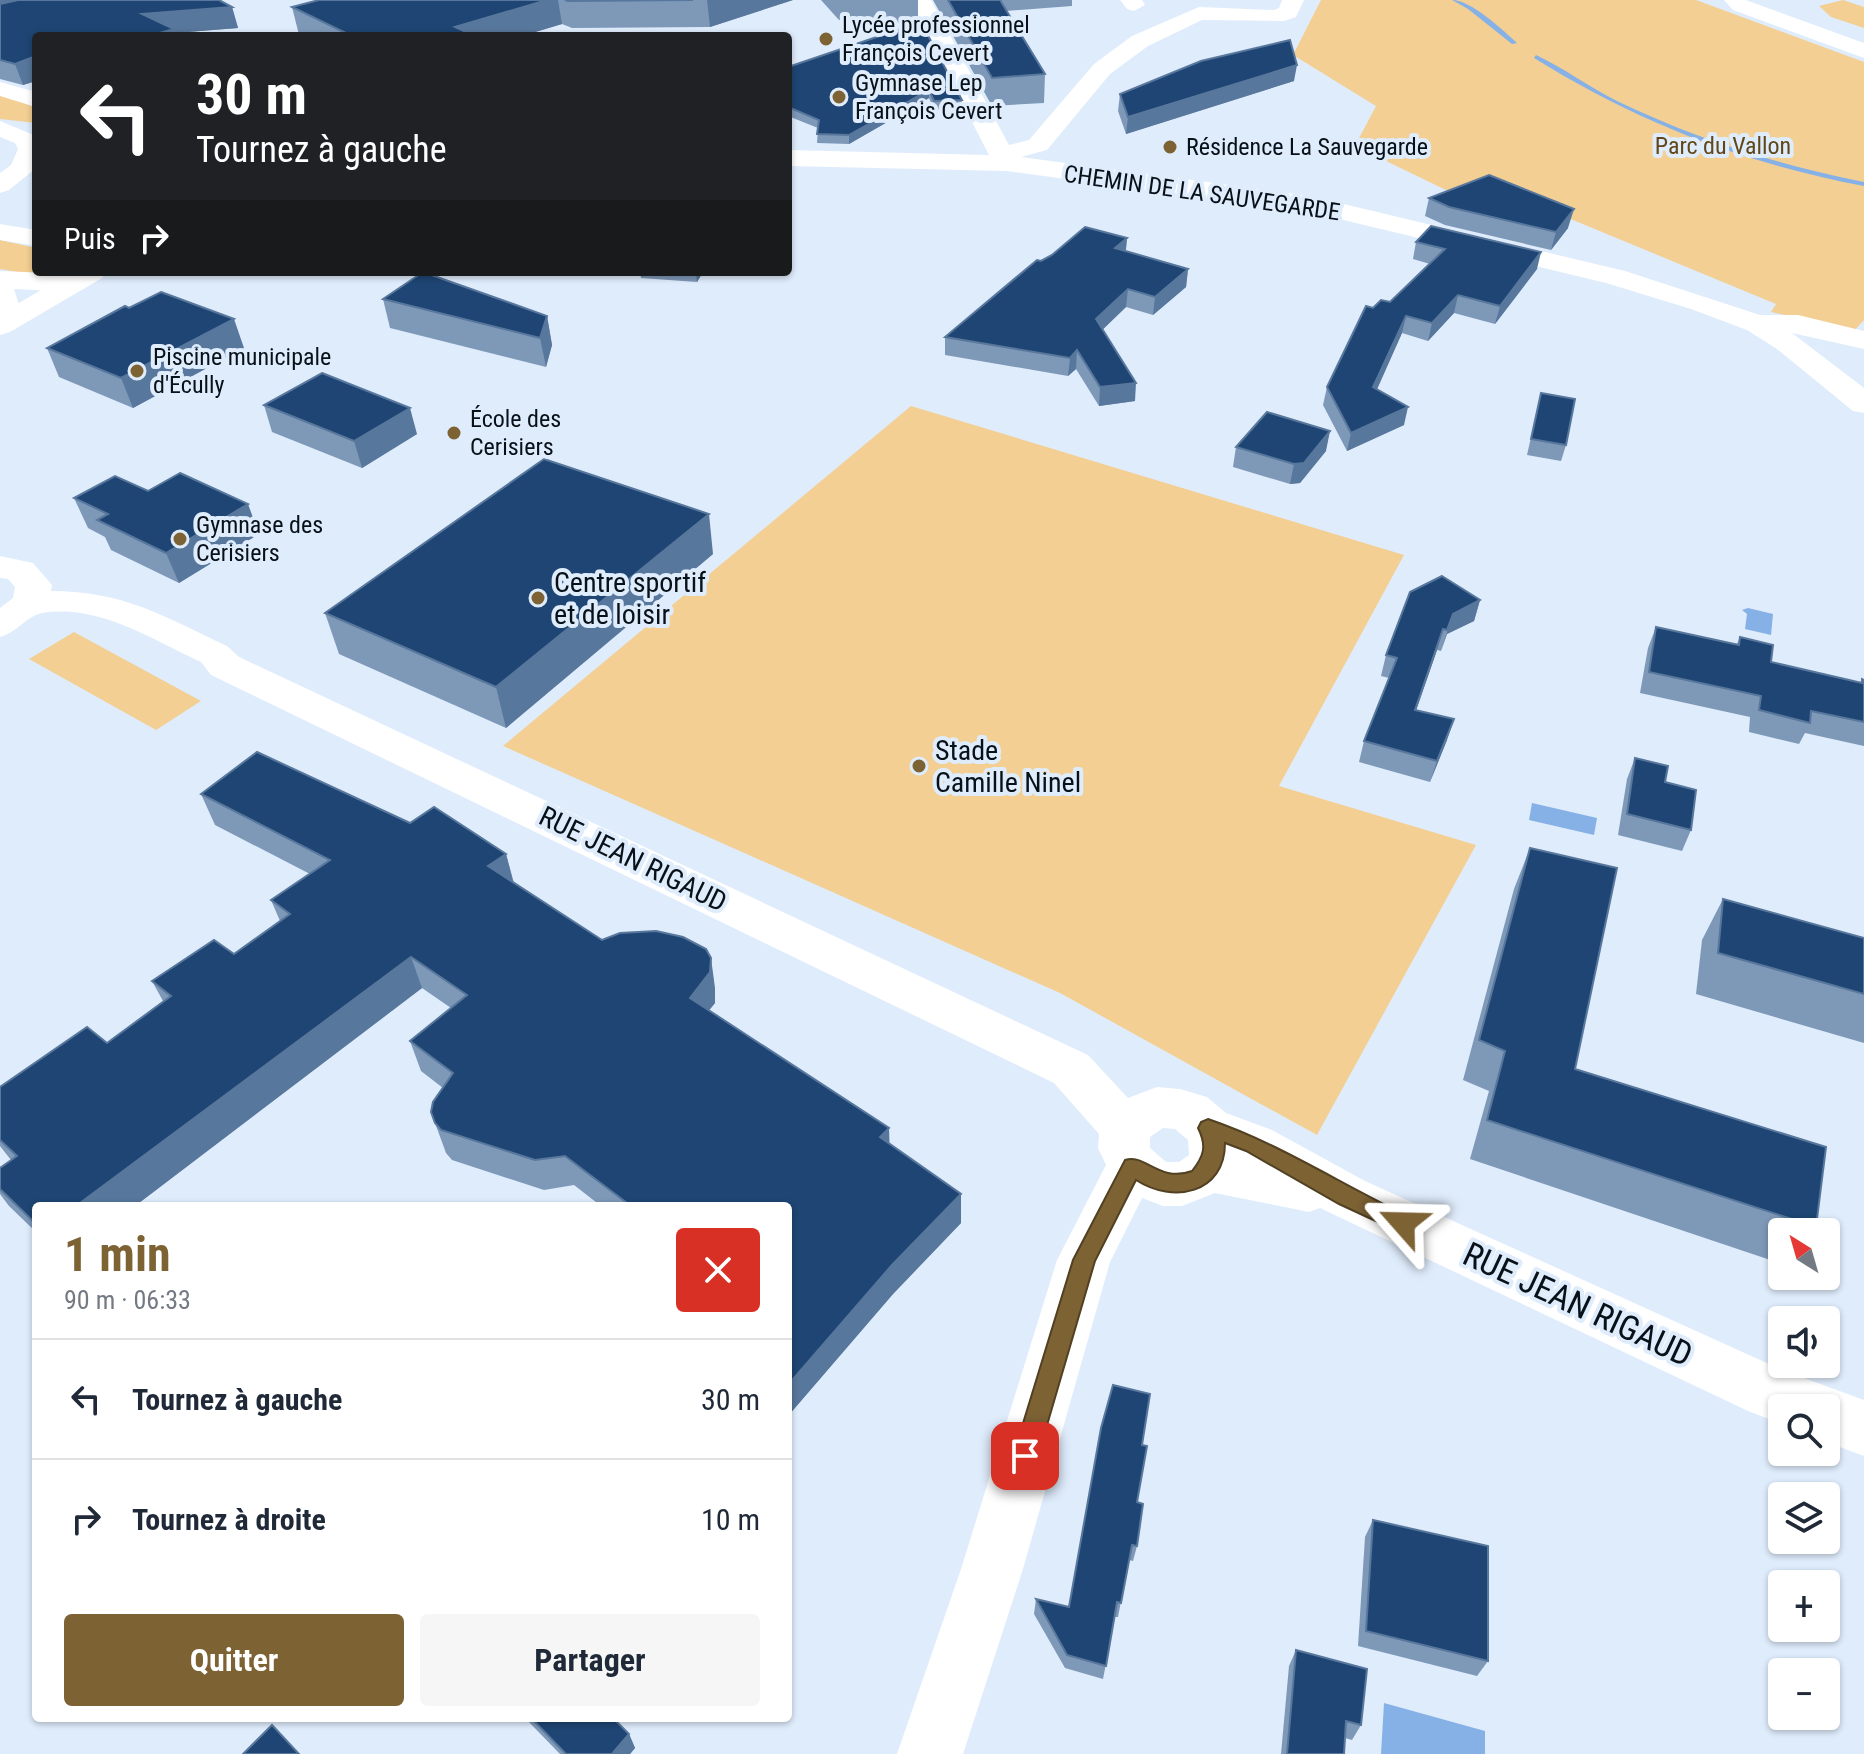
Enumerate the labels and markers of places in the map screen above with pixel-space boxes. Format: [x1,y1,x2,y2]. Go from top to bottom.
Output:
place label: Lycée professionnel François Cevert [842,11,1030,67]
marker: Lycée professionnel François Cevert [817,30,835,48]
place label: Gymnase Lep François Cevert [855,69,1002,125]
marker: Gymnase Lep François Cevert [830,88,848,106]
place label: Résidence La Sauvegarde [1186,133,1428,161]
marker: Résidence La Sauvegarde [1161,138,1179,156]
place label: Piscine municipale d'Écully [153,343,331,399]
marker: Piscine municipale d'Écully [128,362,146,380]
place label: École des Cerisiers [470,405,561,461]
marker: École des Cerisiers [445,424,463,442]
place label: Gymnase des Cerisiers [196,511,323,567]
marker: Gymnase des Cerisiers [171,530,189,548]
place label: Centre sportif et de loisir [554,566,706,631]
marker: Centre sportif et de loisir [529,589,547,607]
place label: Stade Camille Ninel [935,734,1081,799]
marker: Stade Camille Ninel [910,757,928,775]
pin [991,1422,1059,1490]

